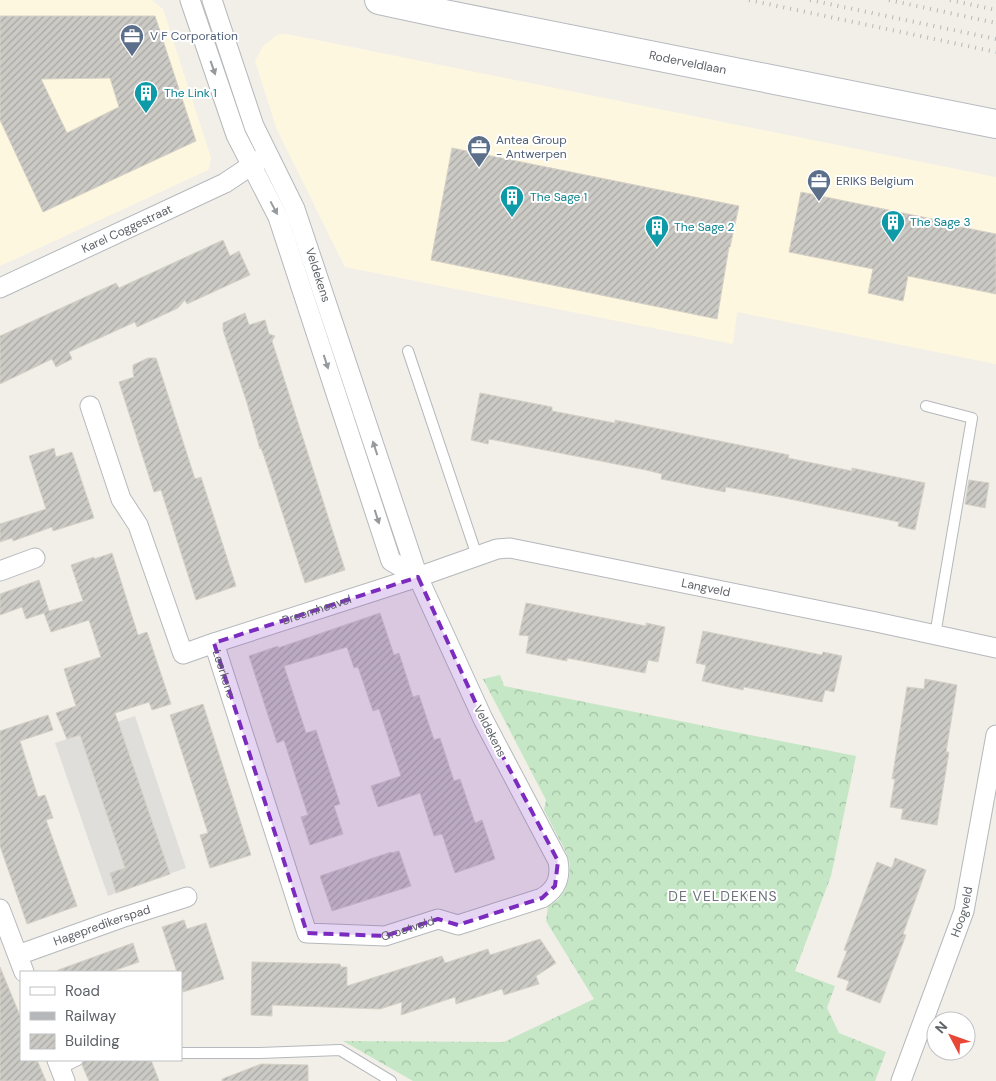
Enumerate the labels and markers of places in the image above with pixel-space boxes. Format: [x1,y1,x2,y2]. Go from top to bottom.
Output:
office icon: V F Corporation [119,23,145,57]
place label: V F Corporation [150,28,238,44]
building icon: The Link 1 [133,80,159,114]
place label: The Link 1 [164,85,217,101]
place label: Antea Group - Antwerpen [496,132,567,162]
office icon: Antea Group - Antwerpen [466,134,492,168]
office icon: ERIKS Belgium [806,168,832,202]
place label: ERIKS Belgium [836,173,914,189]
building icon: The Sage 1 [499,184,525,218]
place label: The Sage 1 [530,189,587,205]
building icon: The Sage 3 [880,209,906,243]
building icon: The Sage 2 [644,214,670,248]
place label: The Sage 3 [910,214,971,230]
place label: The Sage 2 [674,219,735,235]

